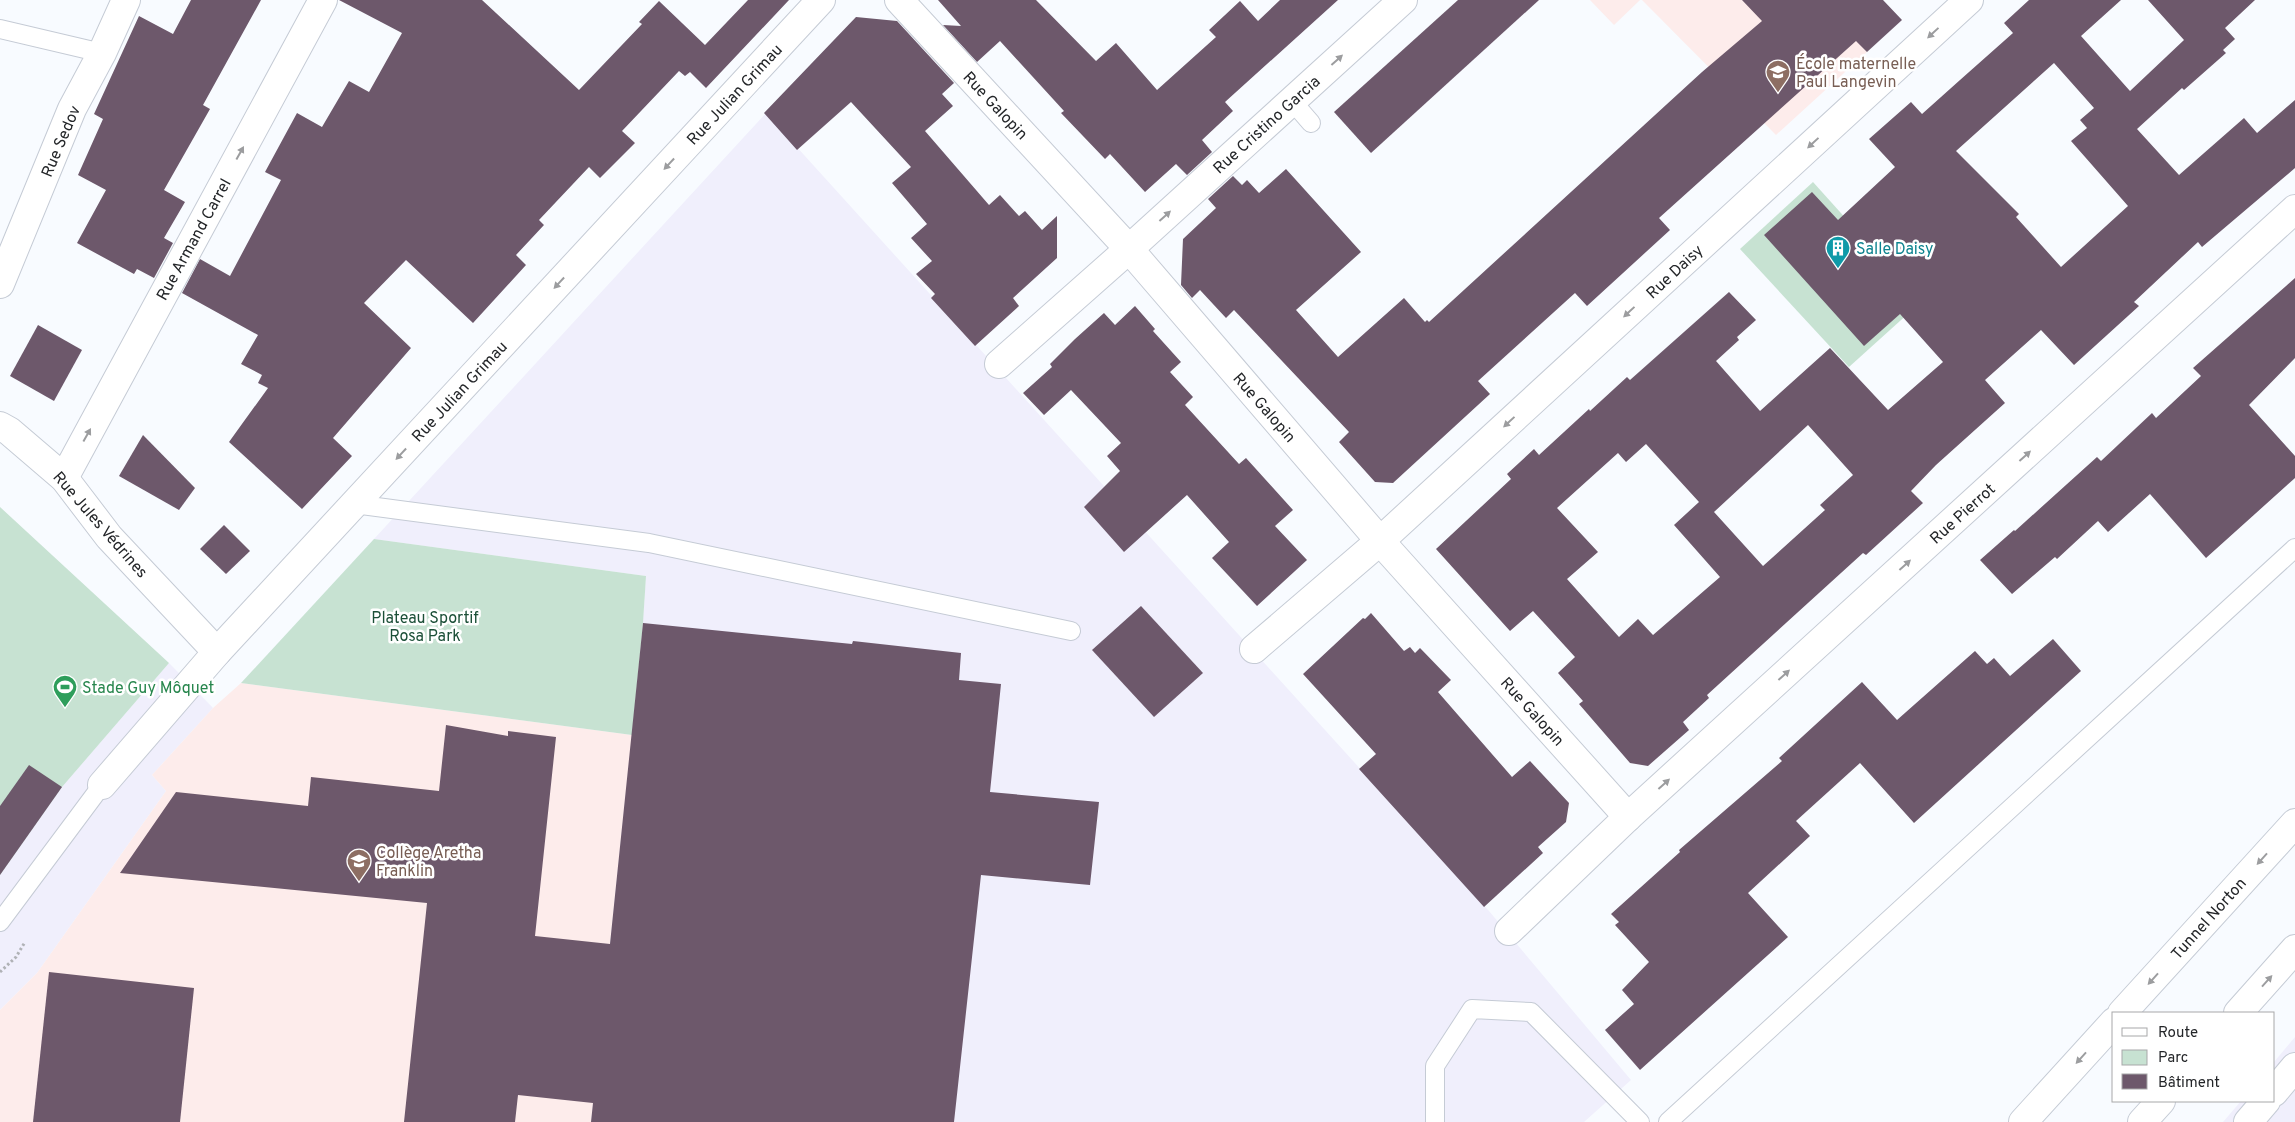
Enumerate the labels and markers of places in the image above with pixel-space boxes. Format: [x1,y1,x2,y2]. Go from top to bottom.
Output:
place label: École maternelle Paul Langevin [1796,53,1916,93]
school or university icon: École maternelle Paul Langevin [1765,59,1791,93]
building icon: Salle Daisy [1825,235,1851,269]
place label: Salle Daisy [1856,240,1934,260]
sports icon: Stade Guy Môquet [52,674,78,708]
place label: Stade Guy Môquet [82,679,214,699]
place label: Collège Aretha Franklin [376,844,481,882]
school or university icon: Collège Aretha Franklin [346,848,372,882]

